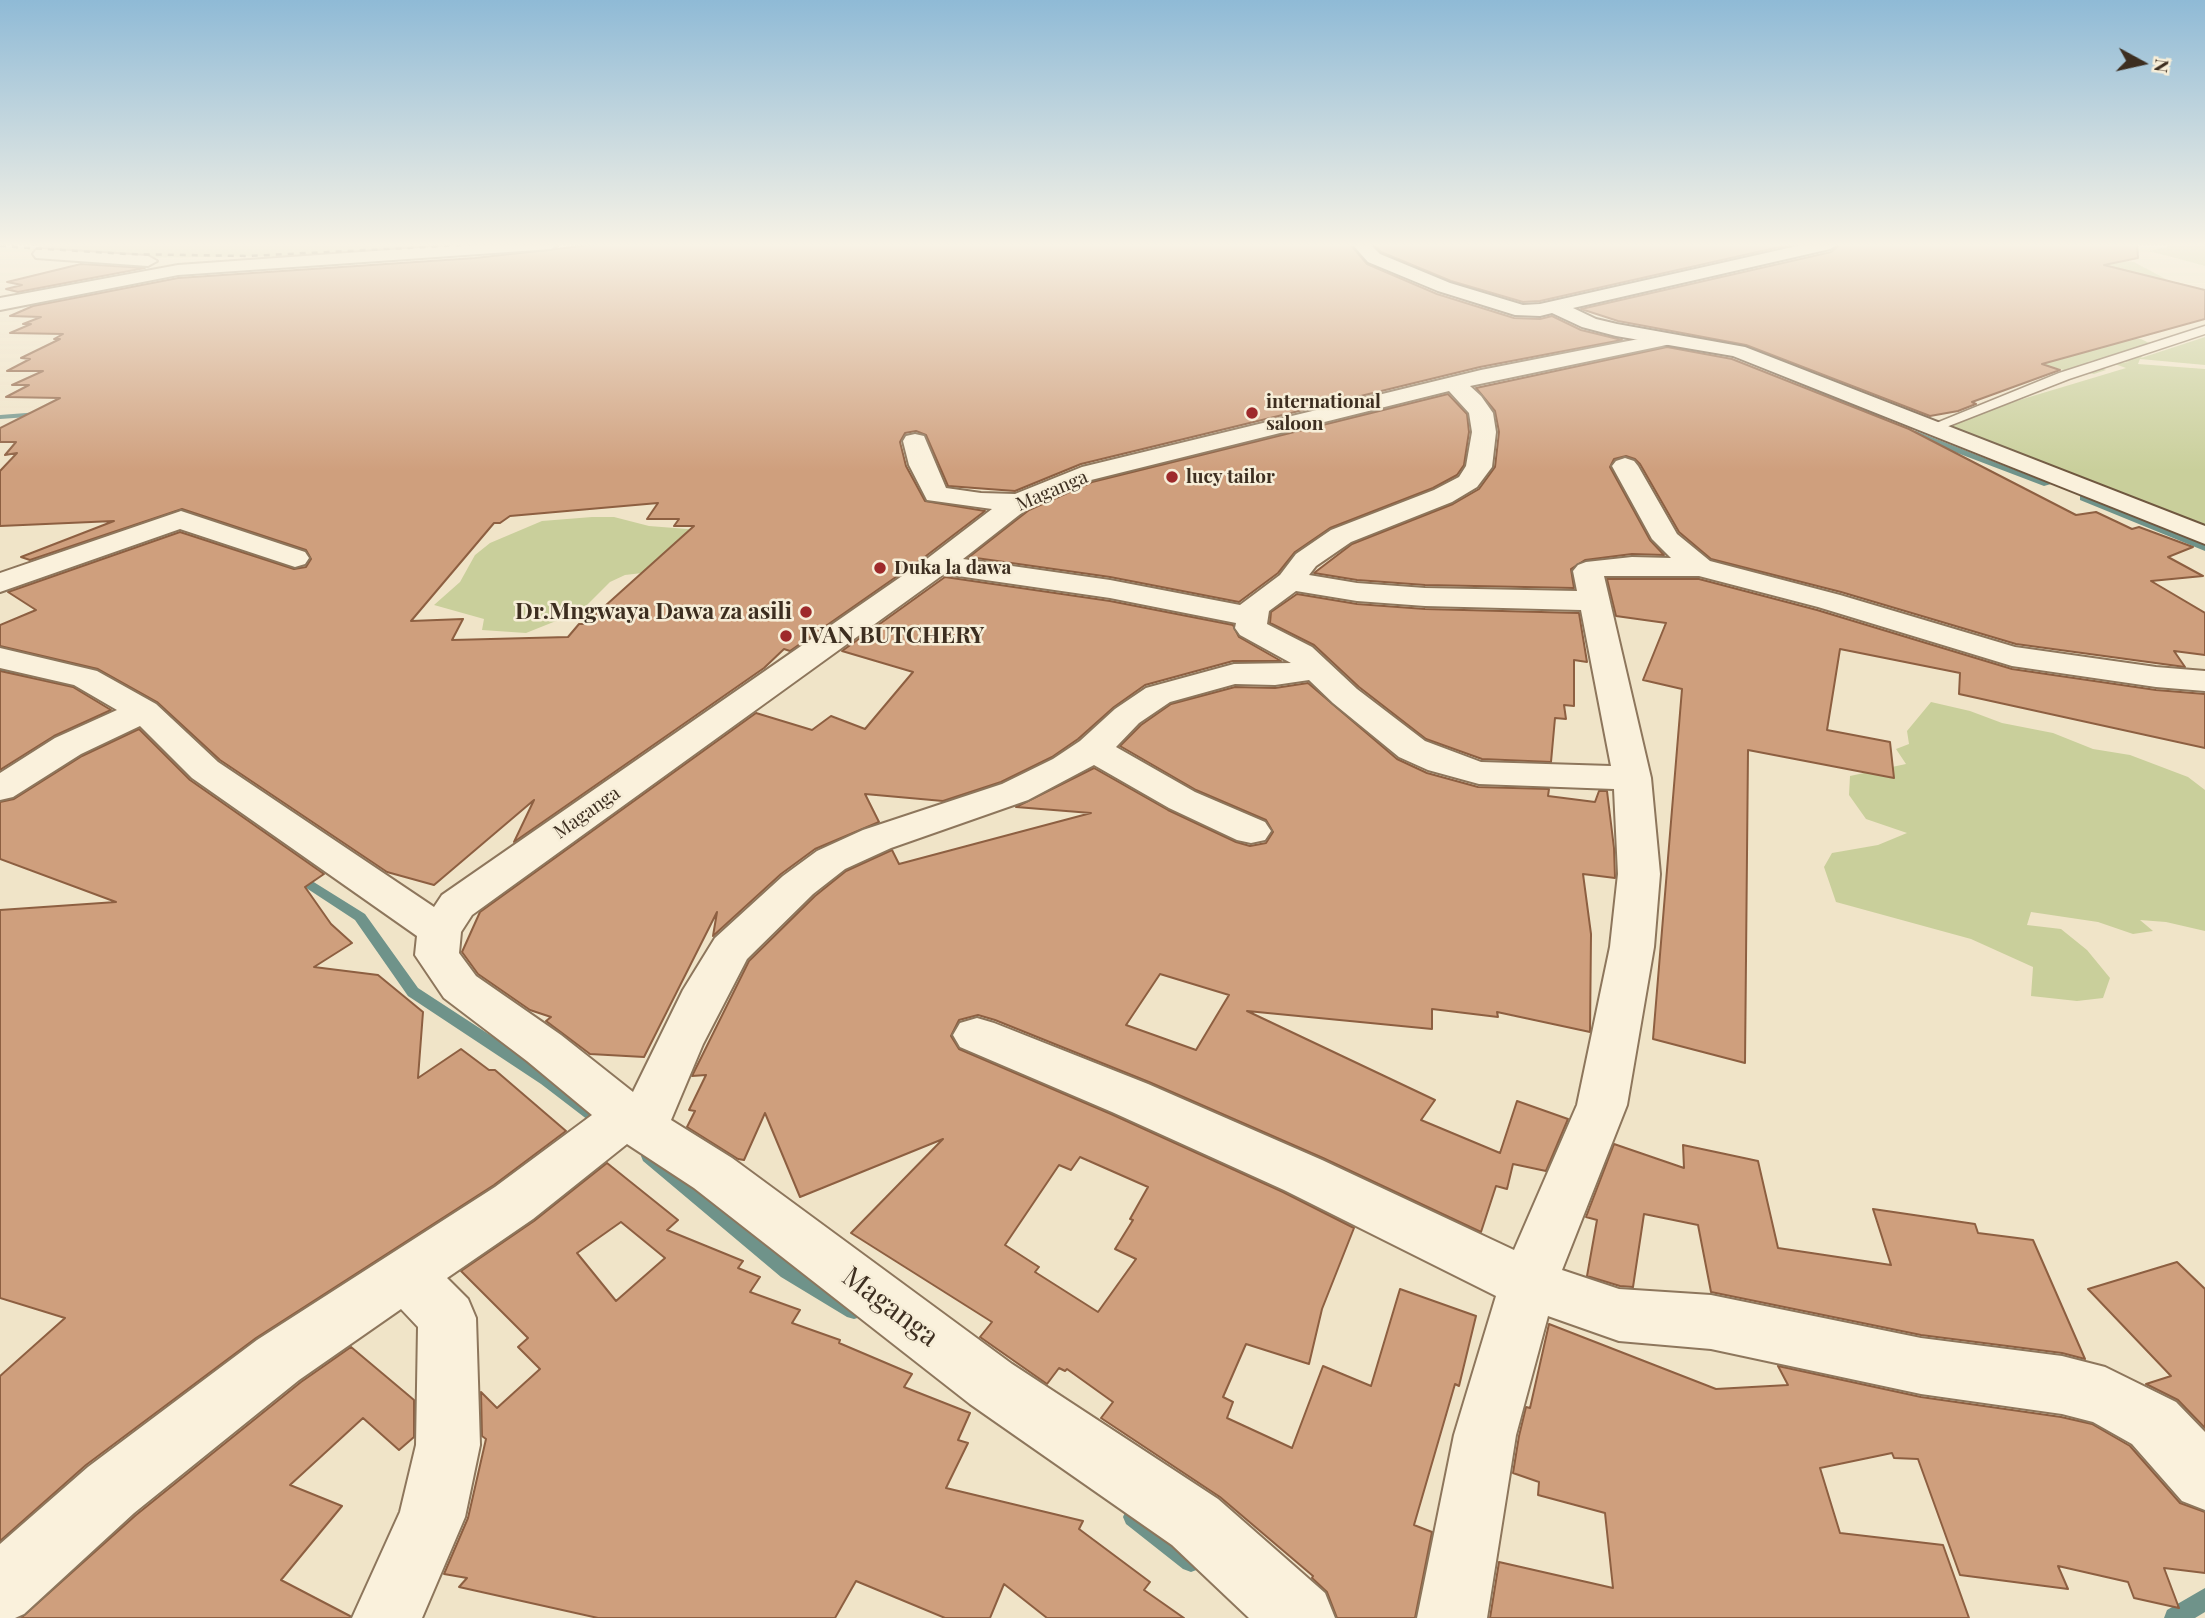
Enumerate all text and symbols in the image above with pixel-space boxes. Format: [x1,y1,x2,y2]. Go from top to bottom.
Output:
north arrow [2107,28,2177,98]
text: N [2149,57,2177,75]
place label: international saloon [1266,391,1381,435]
marker: international saloon [1244,405,1260,421]
street label: Maganga [1013,466,1091,516]
place label: lucy tailor [1186,466,1275,488]
marker: lucy tailor [1164,469,1180,485]
place label: Duka la dawa [894,557,1011,579]
marker: Duka la dawa [872,560,888,576]
place label: Dr.Mngwaya Dawa za asili [515,598,792,626]
marker: Dr.Mngwaya Dawa za asili [798,604,814,620]
place label: IVAN BUTCHERY [800,622,984,650]
marker: IVAN BUTCHERY [778,628,794,644]
street label: Maganga [549,782,625,844]
street label: Maganga [835,1260,945,1354]

